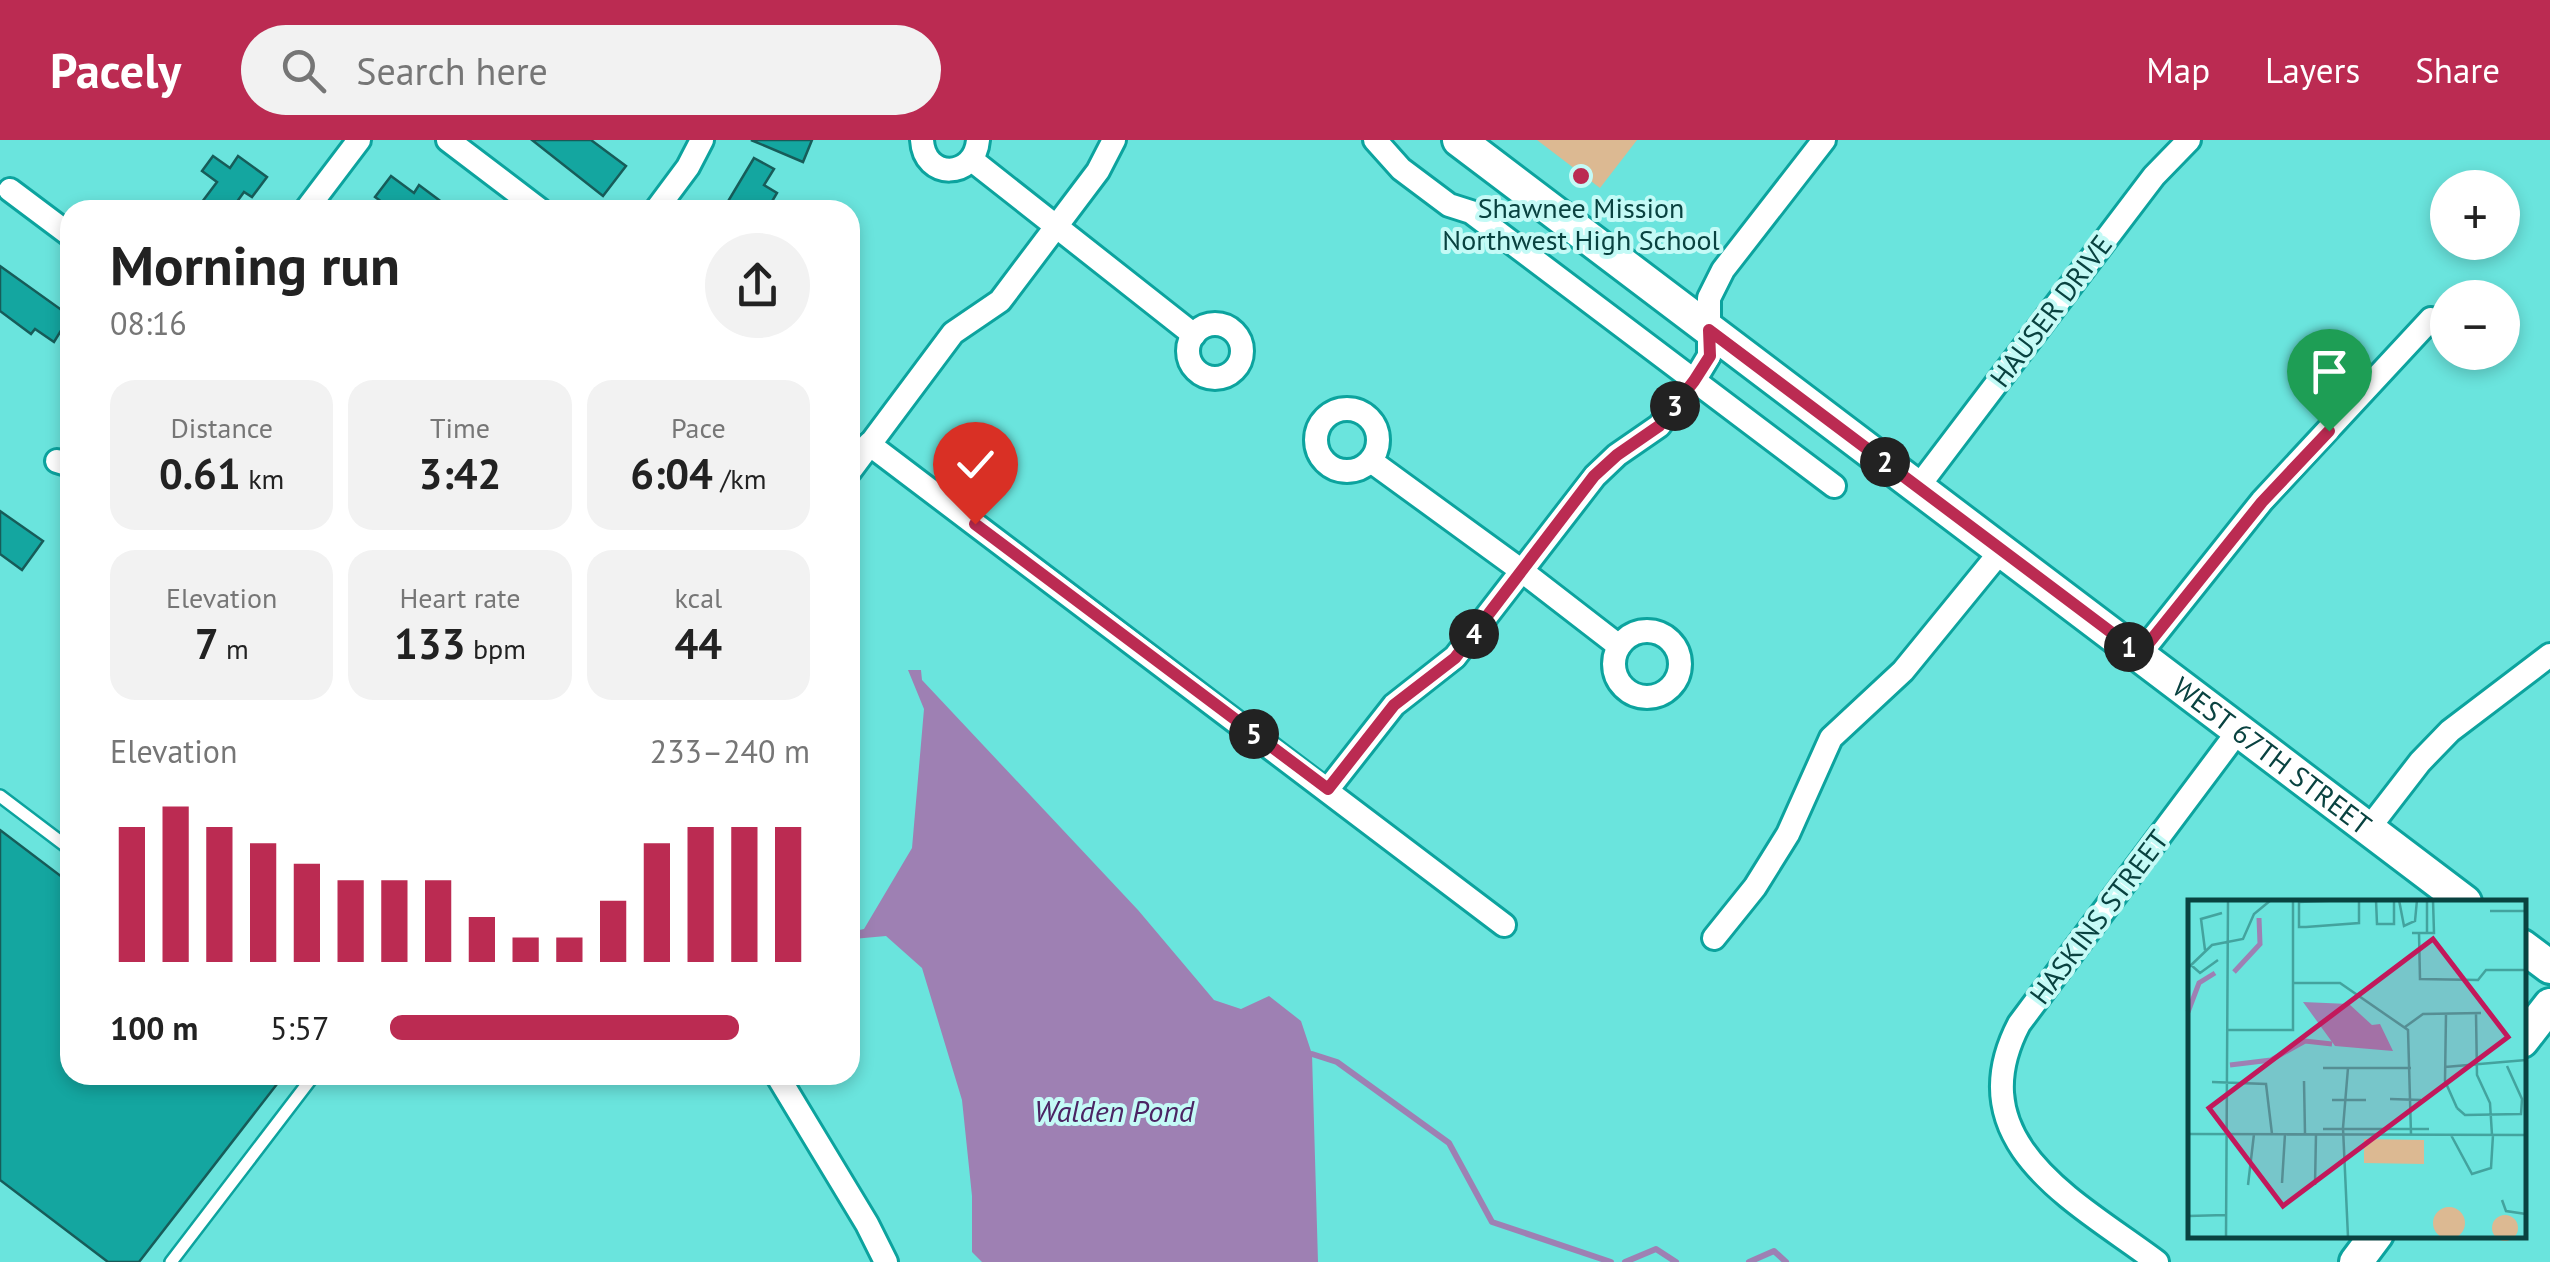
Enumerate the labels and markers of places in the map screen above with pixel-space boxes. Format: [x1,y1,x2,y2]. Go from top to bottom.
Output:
marker: Shawnee Mission Northwest High School [1570,165,1592,187]
place label: Shawnee Mission Northwest High School [1442,189,1720,258]
pin [2287,329,2372,432]
pin: 3 [1650,381,1700,431]
pin [933,422,1018,525]
pin: 2 [1860,437,1910,487]
pin: 4 [1449,609,1499,659]
pin: 1 [2104,622,2154,672]
pin: 5 [1229,709,1279,759]

